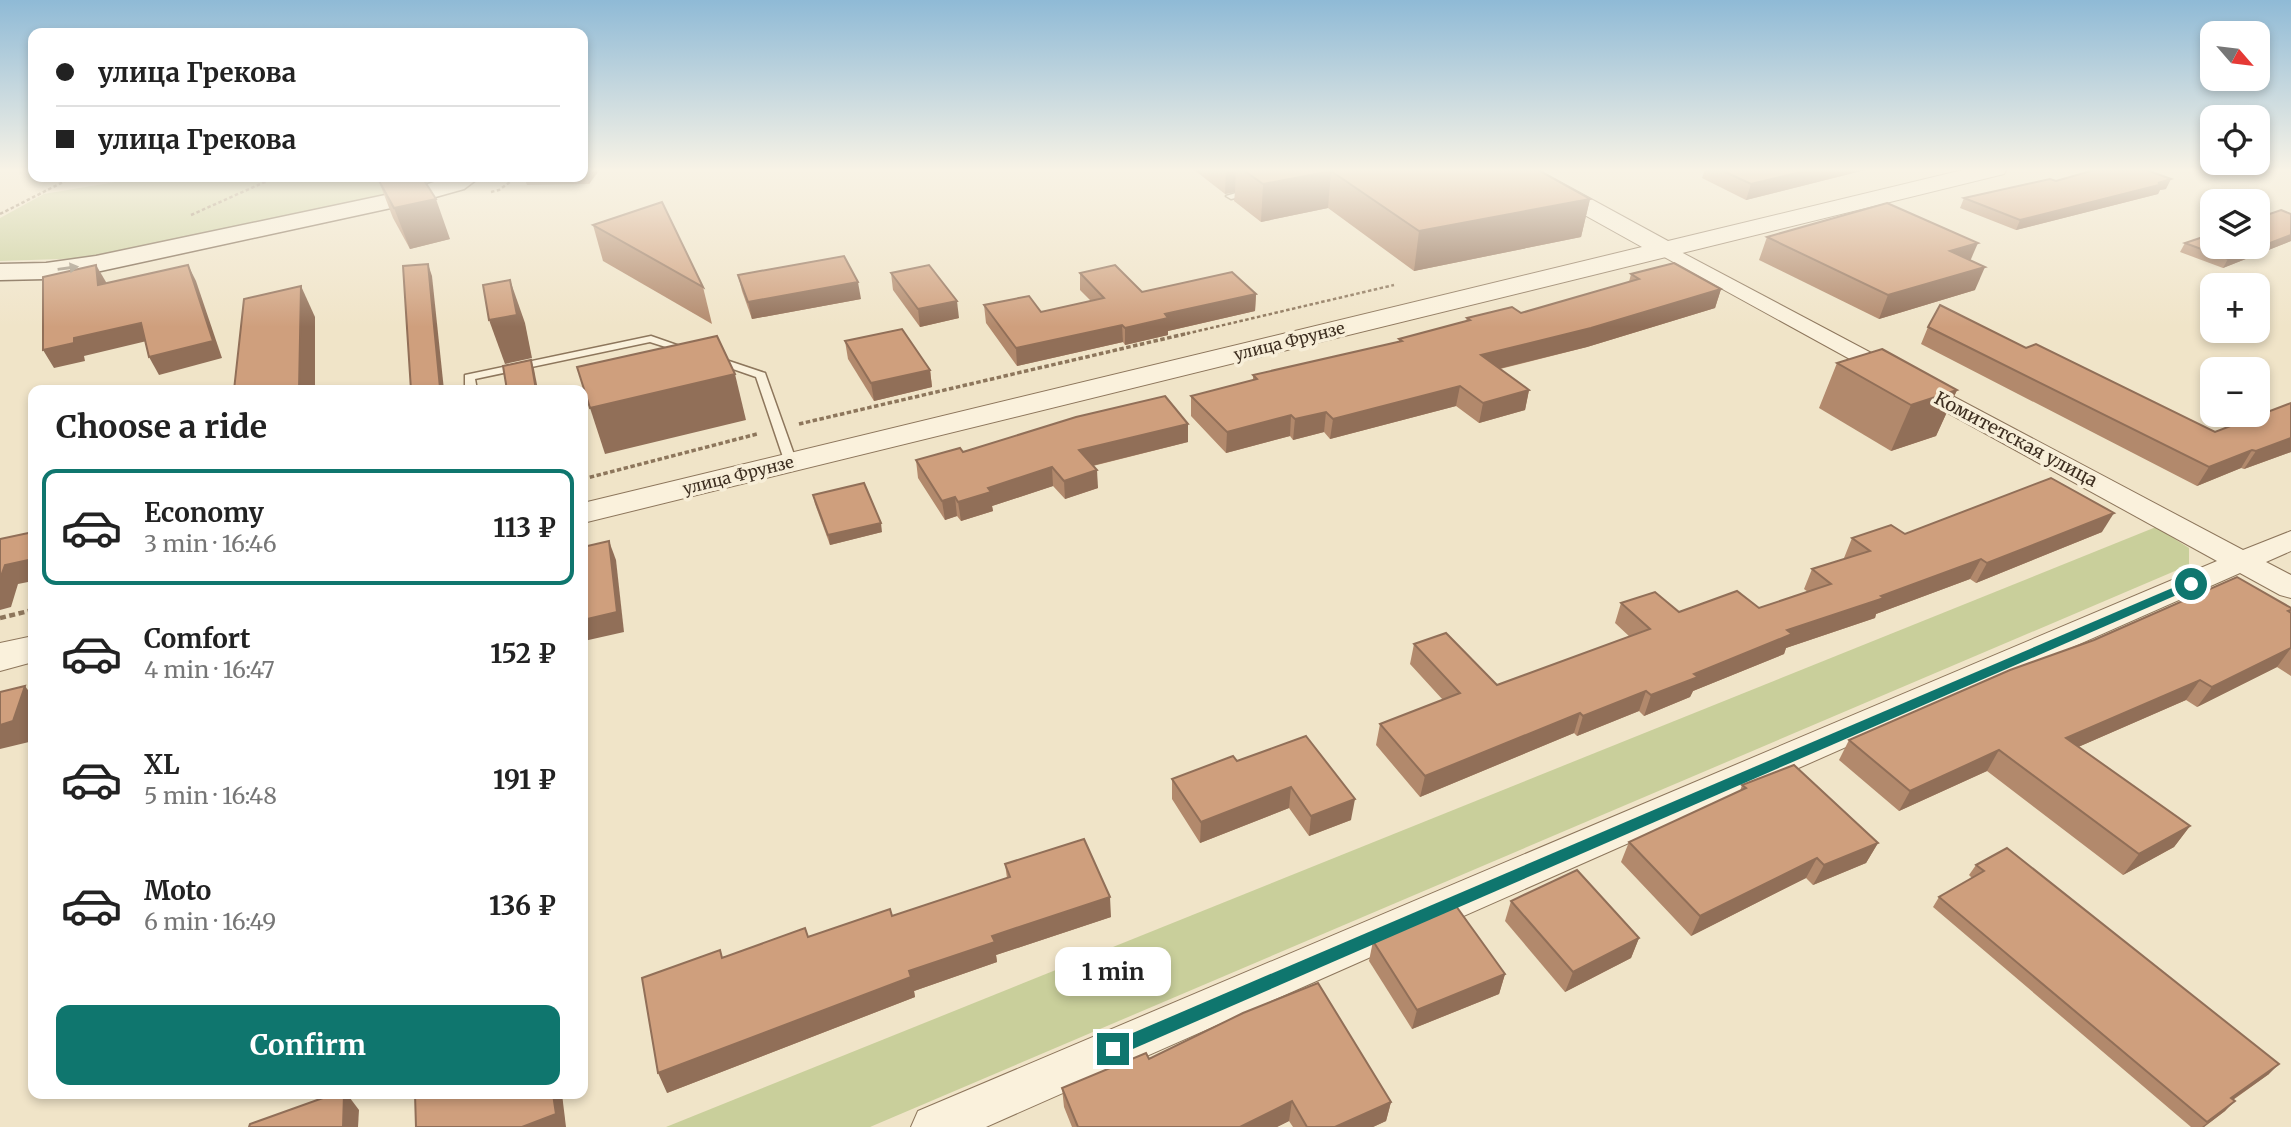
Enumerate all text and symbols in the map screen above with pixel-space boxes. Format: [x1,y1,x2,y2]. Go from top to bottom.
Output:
north arrow [2200,21,2270,91]
map controls [2200,21,2270,427]
text: улица Грекова [98,56,296,89]
button: locate [2200,105,2270,175]
text: улица Грекова [98,123,296,156]
button: layers [2200,189,2270,259]
one-way arrow [57,263,79,274]
button: + [2200,273,2270,343]
street label: улица Фрунзе [1232,318,1346,364]
button: − [2200,357,2270,427]
street label: Комитетская улица [1931,386,2102,492]
text: Choose a ride [56,407,267,447]
street label: улица Фрунзе [681,452,795,498]
icon: car [60,496,123,559]
text: Economy [144,496,264,529]
text: 113 ₽ [493,511,556,544]
text: 3 min · 16:46 [144,529,277,558]
route start [2175,568,2207,600]
icon: car [60,622,123,685]
text: Comfort [144,622,250,655]
text: 152 ₽ [490,637,556,670]
text: 4 min · 16:47 [144,655,275,684]
icon: car [60,748,123,811]
text: XL [144,748,180,781]
text: 191 ₽ [493,763,556,796]
text: 5 min · 16:48 [144,781,277,810]
icon: car [60,874,123,937]
text: Moto [144,874,211,907]
text: 136 ₽ [489,889,556,922]
text: 6 min · 16:49 [144,907,276,936]
callout: 1 min [1055,948,1171,996]
text: 1 min [1082,957,1144,986]
button: Confirm [56,1005,560,1085]
route end [1097,1033,1129,1065]

